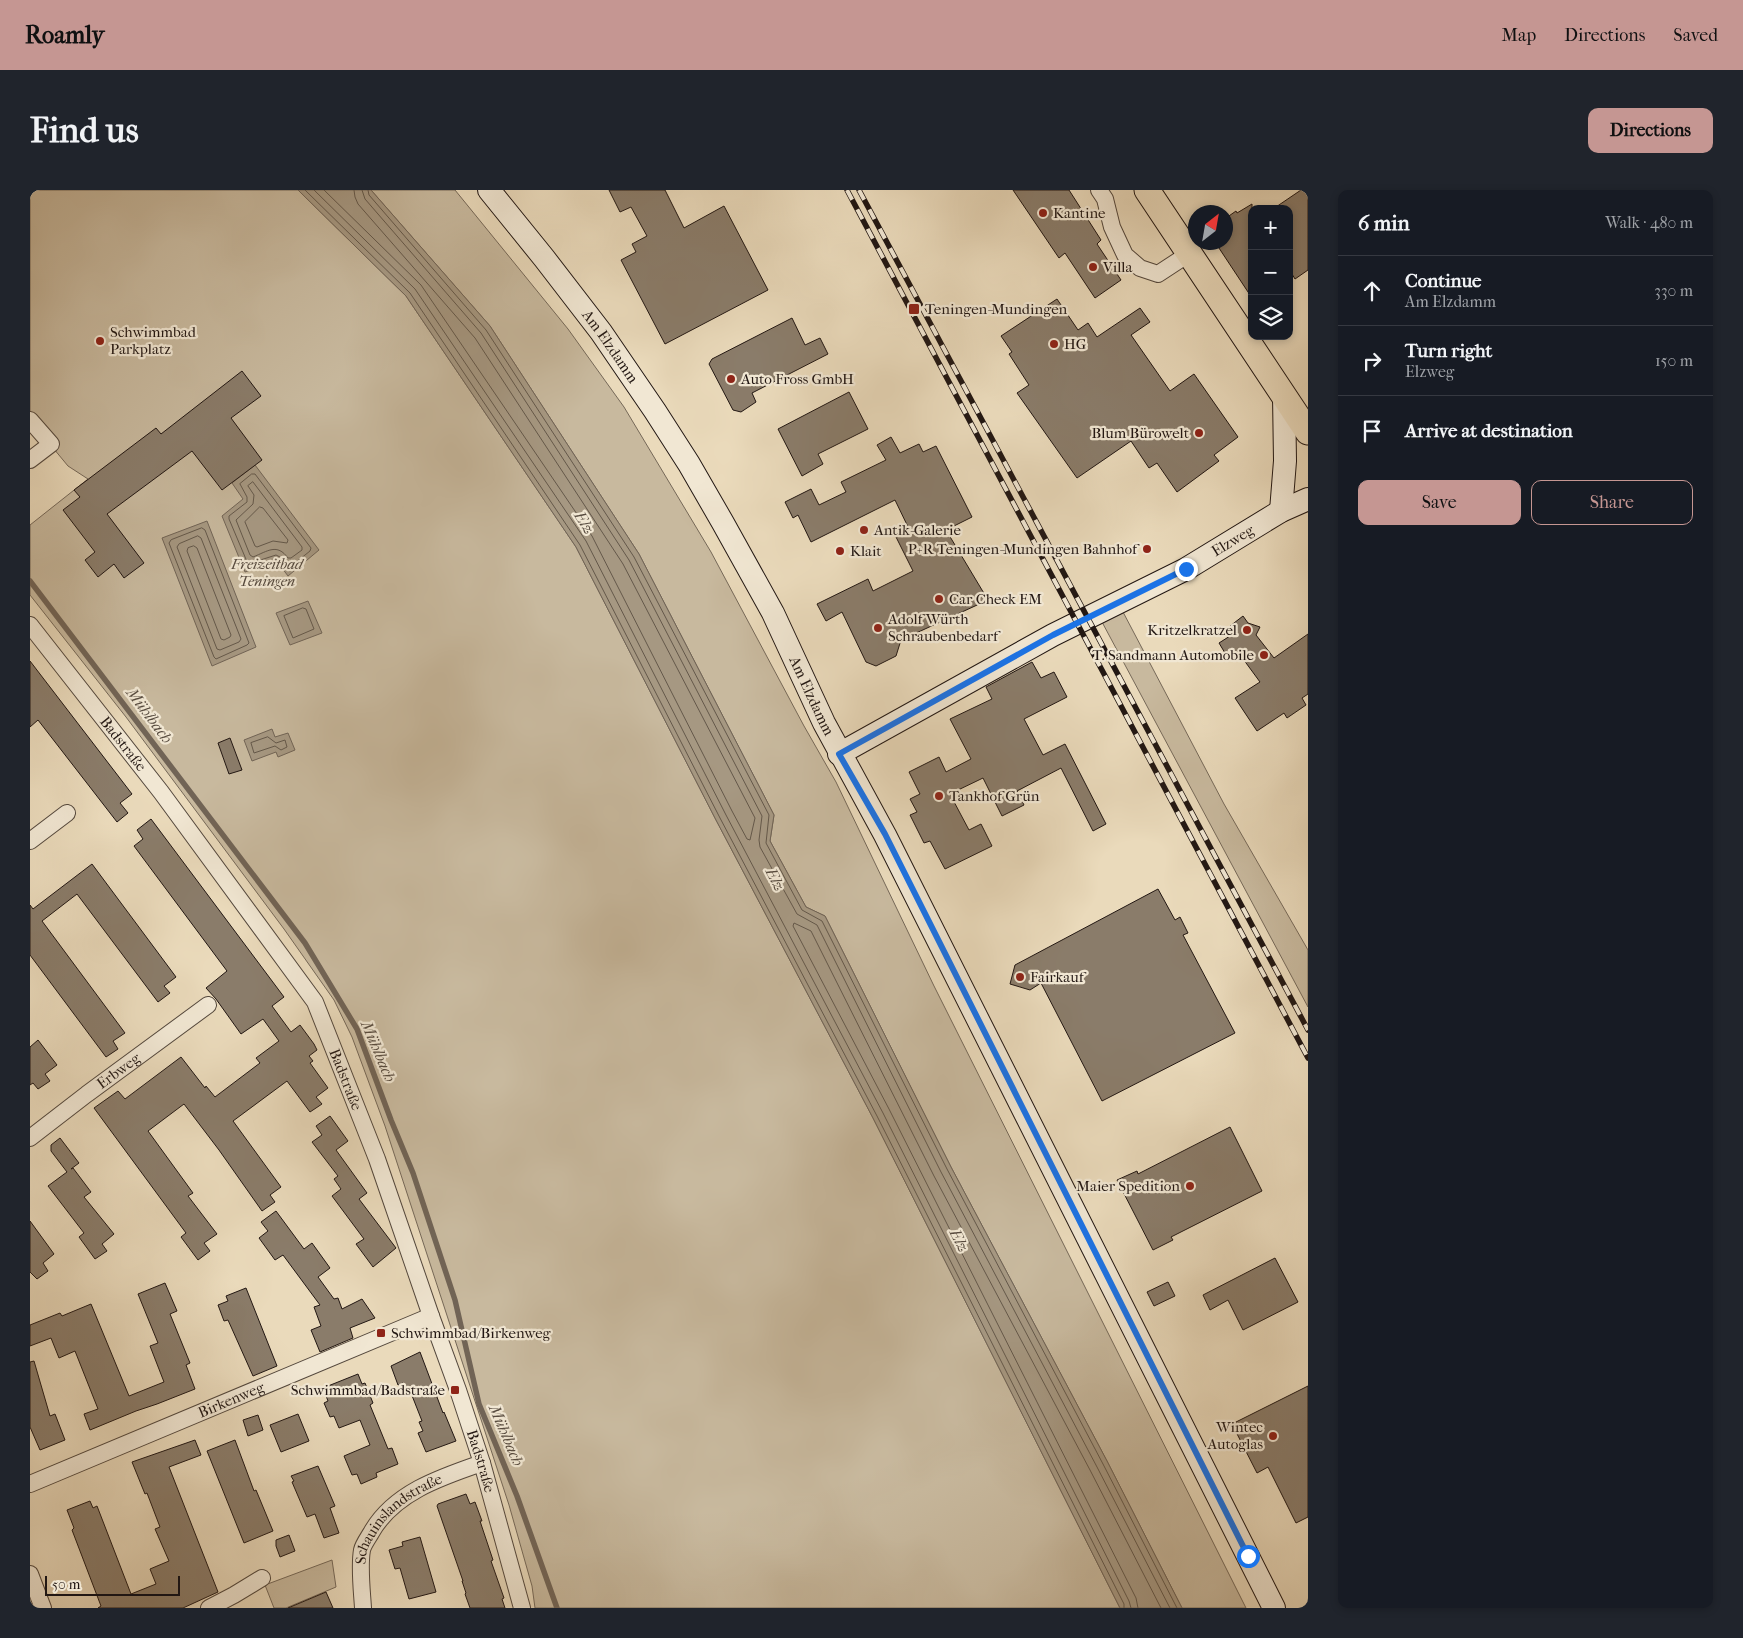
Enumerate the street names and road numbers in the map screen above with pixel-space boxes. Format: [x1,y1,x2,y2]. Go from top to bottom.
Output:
street label: Am Elzdamm [578,305,643,387]
street label: Elzweg [1208,520,1258,560]
street label: Am Elzdamm [785,652,838,739]
street label: Badstraße [96,713,151,775]
street label: Badstraße [325,1046,366,1113]
street label: Erbweg [93,1048,144,1093]
street label: Birkenweg [195,1378,268,1422]
street label: Badstraße [463,1427,499,1495]
street label: Schauinslandstraße [352,1469,445,1565]

